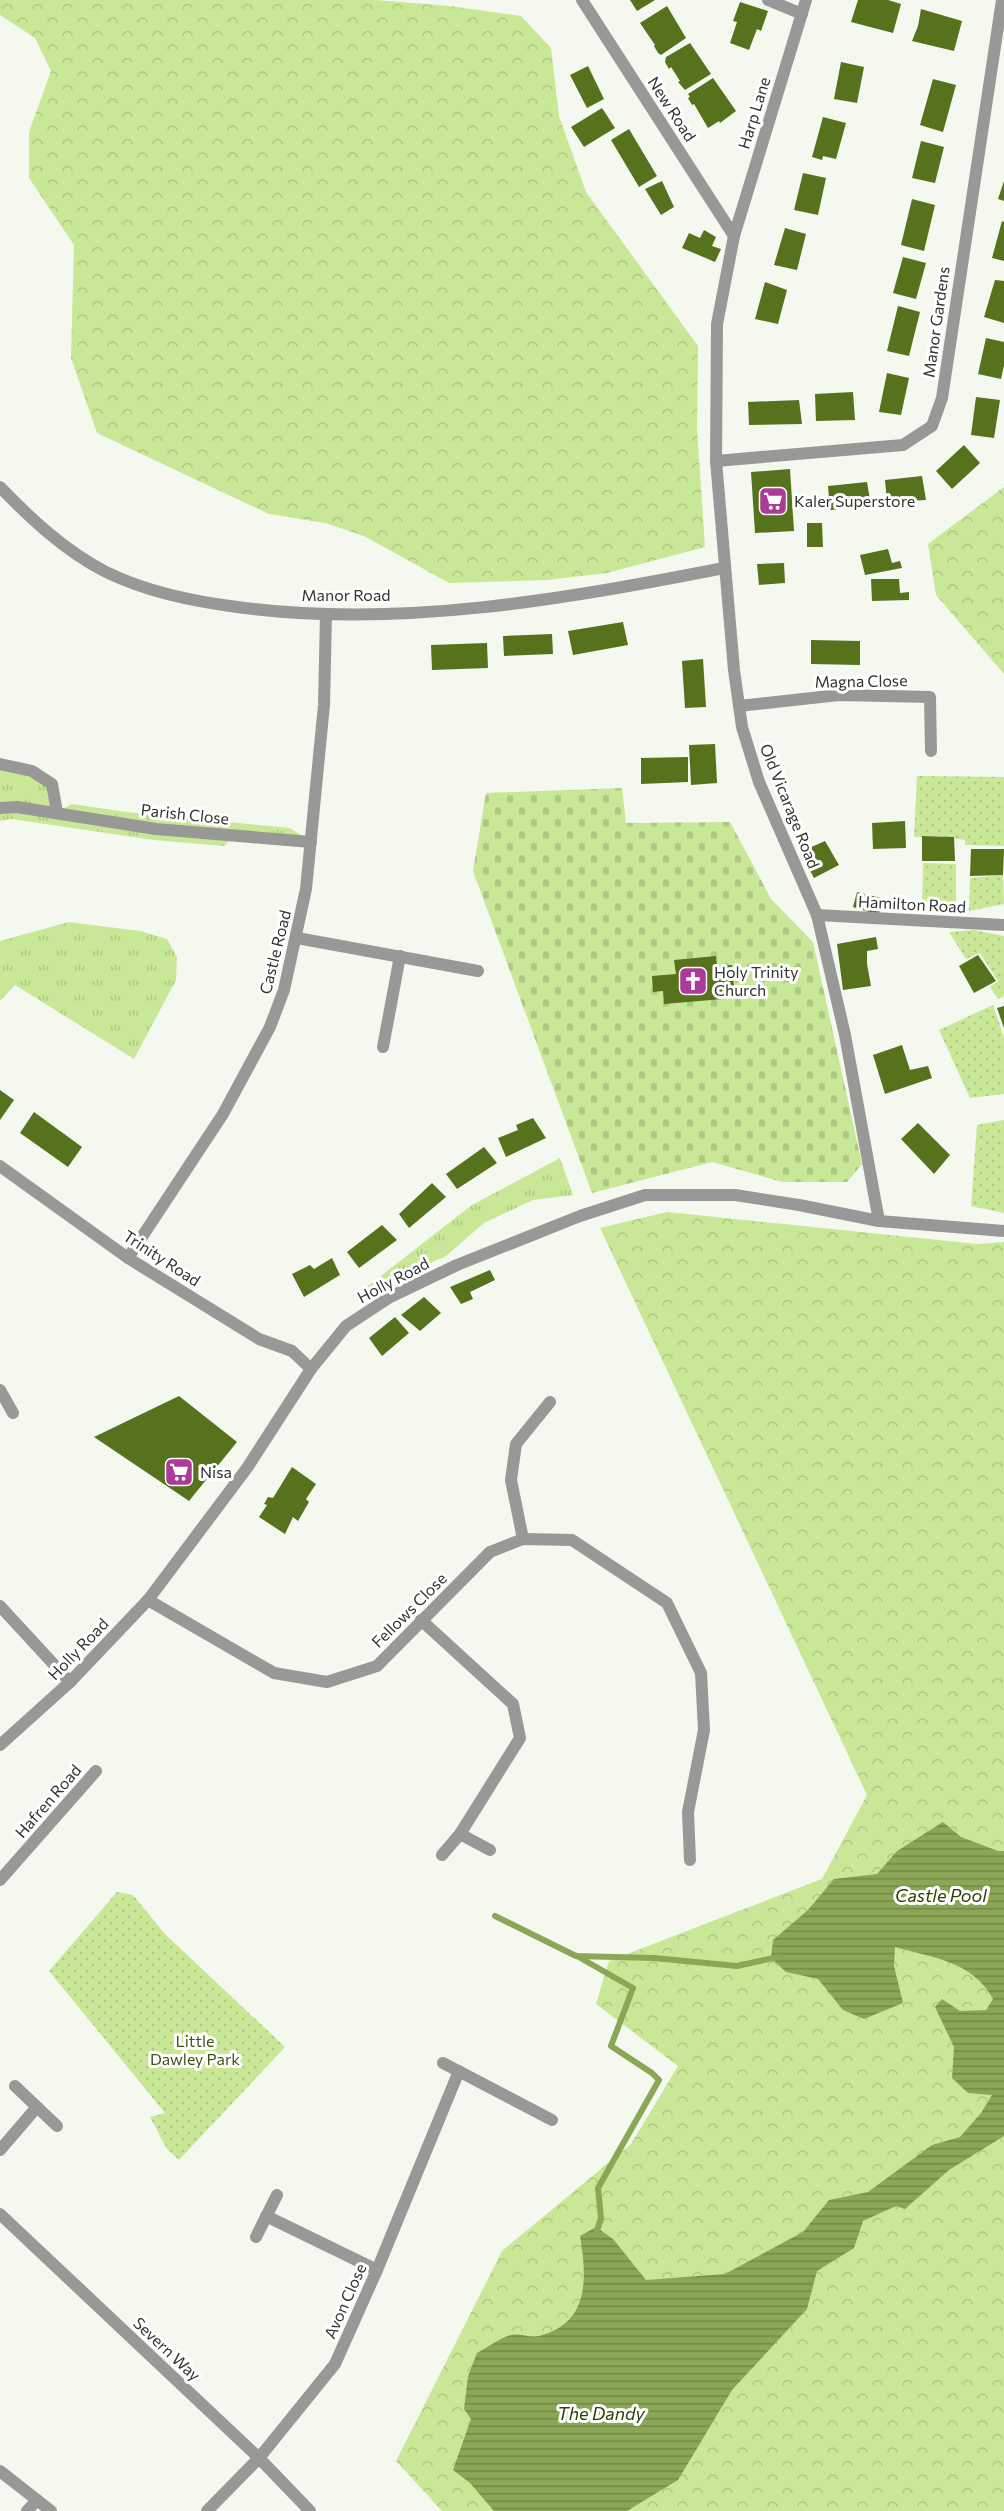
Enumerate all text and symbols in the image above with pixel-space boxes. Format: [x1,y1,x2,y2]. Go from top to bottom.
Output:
street label: New Road [644,73,700,145]
street label: Harp Lane [734,74,773,151]
street label: Manor Gardens [918,265,953,379]
supermarket icon: Kaler Superstore [757,485,789,517]
place label: Kaler Superstore [794,491,915,510]
street label: Manor Road [301,585,391,604]
street label: Magna Close [814,670,908,691]
street label: Old Vicarage Road [757,741,824,871]
street label: Parish Close [140,799,230,828]
street label: Hamilton Road [858,891,967,916]
street label: Castle Road [255,908,294,996]
place label: Holy Trinity Church [714,962,799,999]
church icon: Holy Trinity Church [677,965,709,997]
street label: Trinity Road [120,1226,204,1290]
street label: Holly Road [354,1253,432,1306]
supermarket icon: Nisa [163,1456,195,1488]
place label: Nisa [200,1462,232,1481]
street label: Fellows Close [367,1568,450,1651]
street label: Holly Road [44,1614,112,1683]
street label: Hafren Road [11,1760,85,1841]
water label: Castle Pool [895,1884,987,1906]
park label: Little Dawley Park [150,2031,240,2068]
street label: Avon Close [320,2260,370,2341]
street label: Severn Way [130,2313,205,2384]
water label: The Dandy [557,2402,645,2424]

